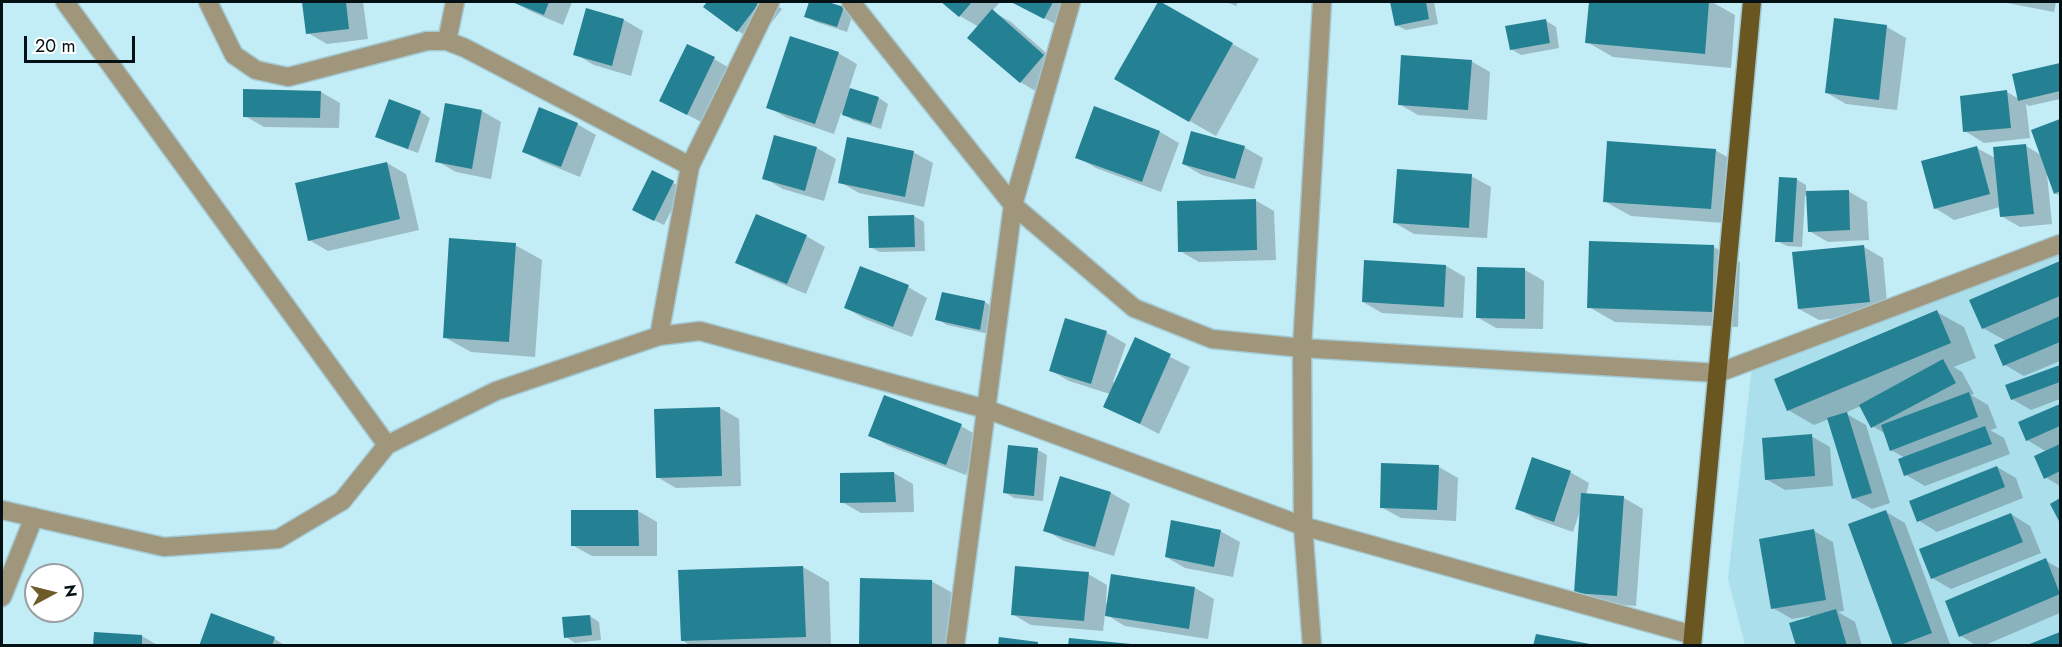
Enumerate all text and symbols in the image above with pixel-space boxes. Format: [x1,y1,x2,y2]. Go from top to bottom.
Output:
scale bar [27,24,138,62]
text: 20 m [35,33,75,59]
north arrow [24,563,84,623]
text: N [58,583,83,599]

